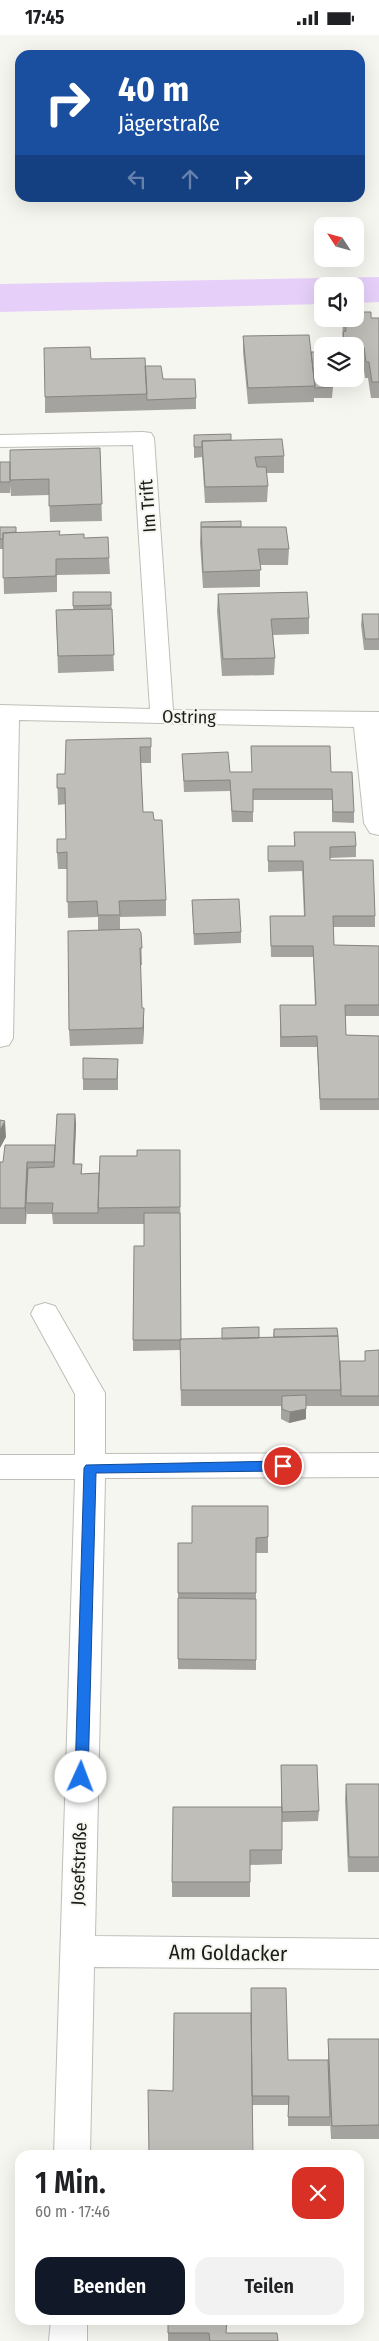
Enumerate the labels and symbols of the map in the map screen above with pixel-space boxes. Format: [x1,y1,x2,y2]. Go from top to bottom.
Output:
north arrow [314,217,364,267]
street label: Im Trift [135,479,161,533]
street label: Ostring [162,706,217,728]
pin [262,1445,304,1487]
position arrow [54,1750,106,1802]
street label: Josefstraße [67,1822,91,1906]
street label: Am Goldacker [169,1939,288,1967]

